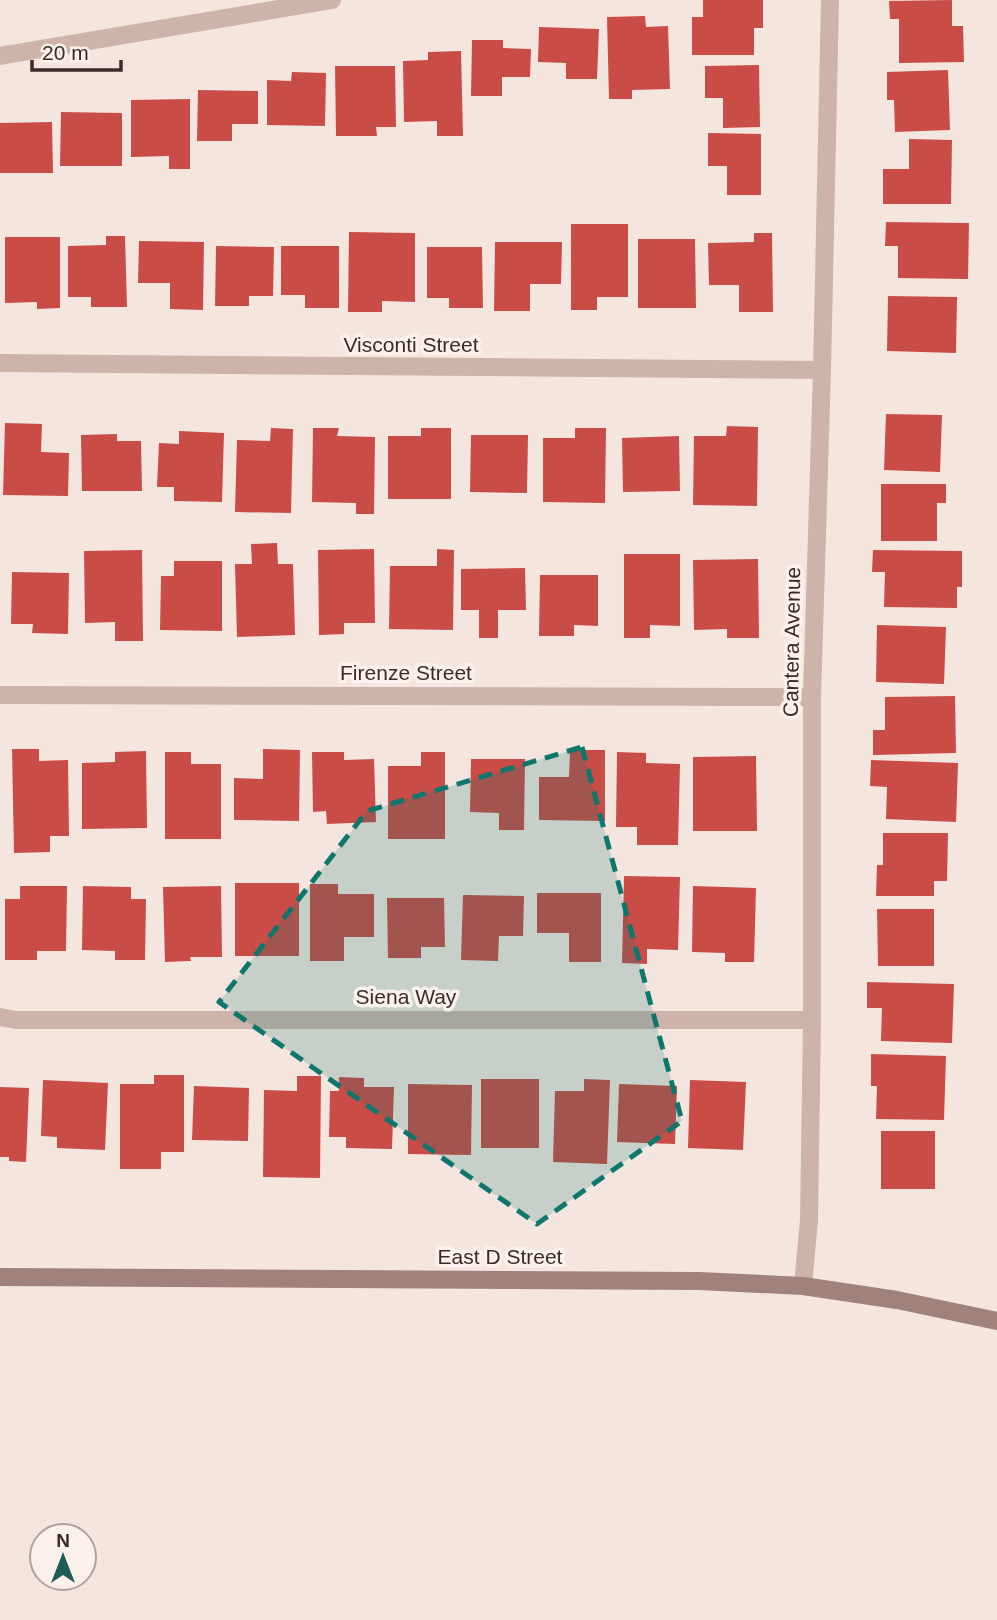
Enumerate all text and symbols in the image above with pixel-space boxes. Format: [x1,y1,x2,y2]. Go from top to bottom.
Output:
scale bar [32,28,121,72]
text: 20 m [42,41,89,64]
street label: Visconti Street [343,333,479,356]
street label: Cantera Avenue [779,567,804,717]
street label: Firenze Street [340,661,472,684]
street label: Siena Way [356,985,457,1008]
street label: East D Street [438,1245,563,1268]
north arrow [28,1522,98,1592]
text: N [56,1530,70,1551]

